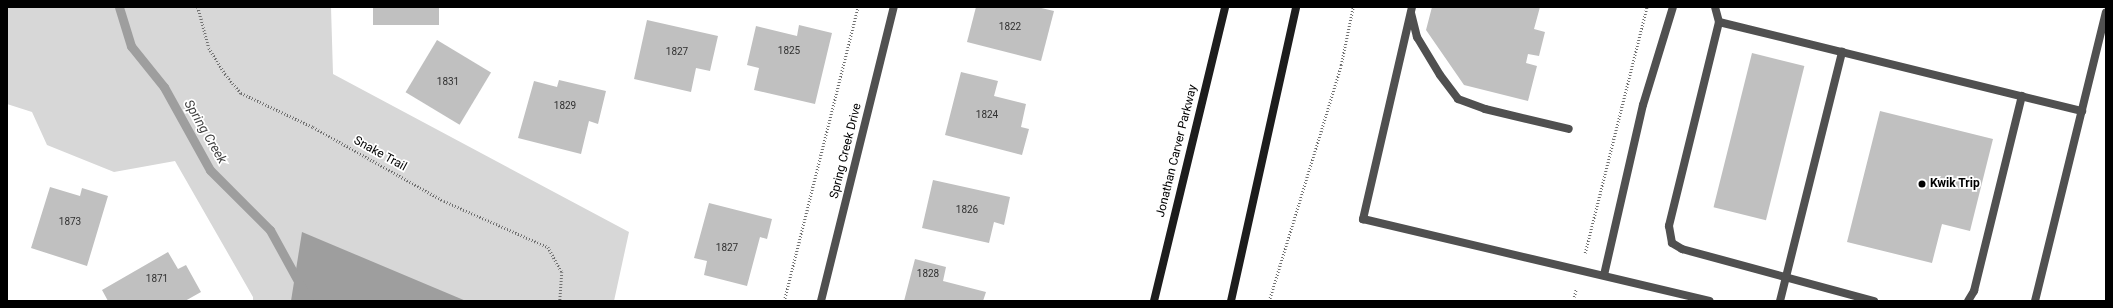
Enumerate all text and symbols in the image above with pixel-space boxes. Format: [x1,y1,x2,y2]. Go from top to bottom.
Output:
house number: 1822 [999,21,1021,33]
house number: 1825 [778,45,800,57]
house number: 1827 [666,46,688,58]
house number: 1831 [437,76,459,88]
street label: Jonathan Carver Parkway [1154,83,1200,219]
water label: Spring Creek [180,97,230,167]
house number: 1829 [554,100,576,112]
street label: Spring Creek Drive [827,102,865,200]
house number: 1824 [976,109,998,121]
street label: Snake Trail [351,134,409,174]
place label: Kwik Trip [1930,177,1980,191]
marker: Kwik Trip [1917,179,1927,189]
house number: 1826 [956,204,978,216]
house number: 1873 [59,216,81,228]
house number: 1827 [716,242,738,254]
house number: 1828 [917,268,939,280]
house number: 1871 [146,273,168,285]

